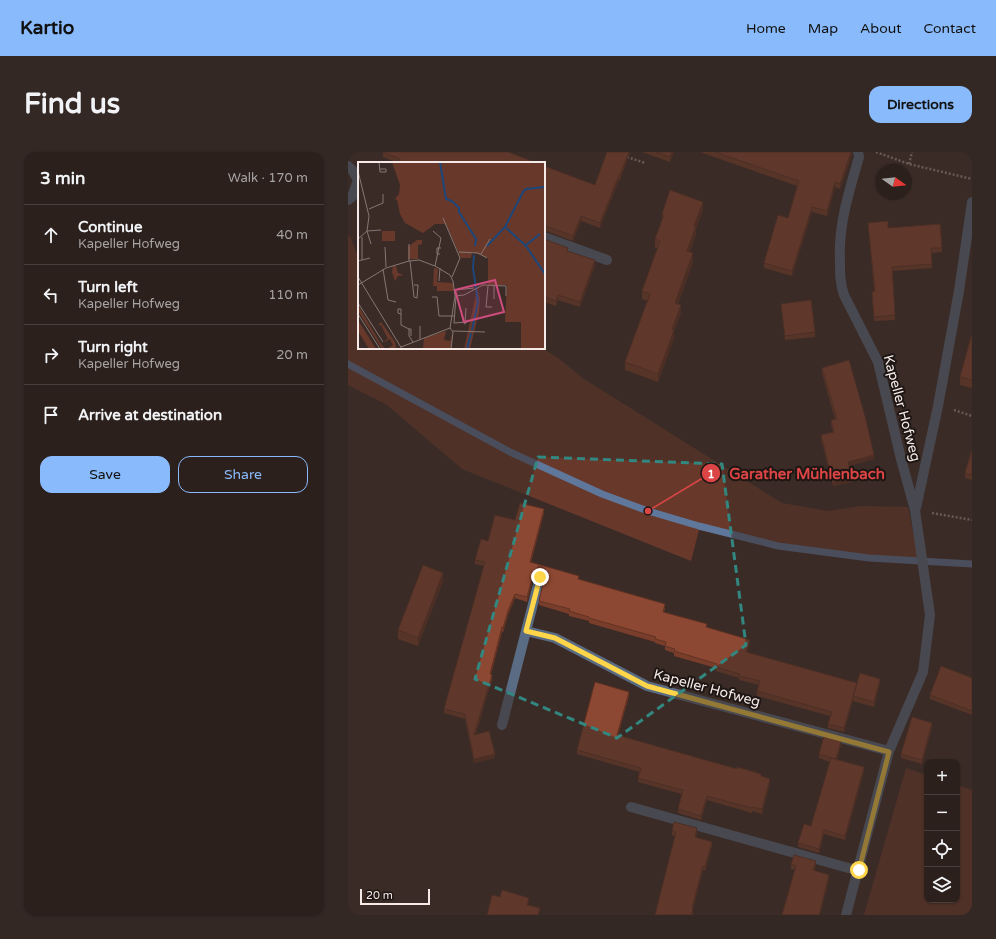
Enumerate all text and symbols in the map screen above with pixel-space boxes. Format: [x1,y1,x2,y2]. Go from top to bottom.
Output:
text: Kartio [20,17,74,39]
text: Home [746,20,786,37]
text: Map [808,20,838,37]
text: About [860,20,902,37]
text: Contact [924,20,976,37]
button: Directions [869,86,972,123]
text: Find us [24,87,120,121]
inset map [358,162,545,349]
north arrow [876,164,912,200]
text: 3 min [40,168,85,189]
text: Walk · 170 m [228,170,308,186]
text: Continue [78,218,142,236]
icon: ahead [40,224,62,246]
text: 40 m [276,227,308,243]
text: Kapeller Hofweg [78,236,180,252]
text: Turn left [78,278,138,296]
icon: left [40,284,62,306]
text: 110 m [268,287,308,303]
text: Kapeller Hofweg [78,296,180,312]
text: Turn right [78,338,148,356]
icon: right [40,344,62,366]
text: 20 m [276,347,308,363]
street label: Kapeller Hofweg [880,353,924,463]
text: Kapeller Hofweg [78,356,180,372]
icon: arrive [40,404,62,426]
text: Arrive at destination [78,406,222,424]
button: Save [40,456,170,493]
button: Share [178,456,308,493]
callout: Garather Mühlenbach [701,460,893,487]
text: Garather Mühlenbach [729,465,885,483]
text: 1 [707,467,715,481]
route end [531,568,549,586]
street label: Kapeller Hofweg [652,666,762,710]
map controls [924,759,960,903]
button: + [924,759,960,795]
button: − [924,795,960,831]
button: locate [924,831,960,867]
route start [850,861,868,879]
button: layers [924,867,960,903]
scale bar [360,887,430,906]
text: 20 m [366,889,393,902]

